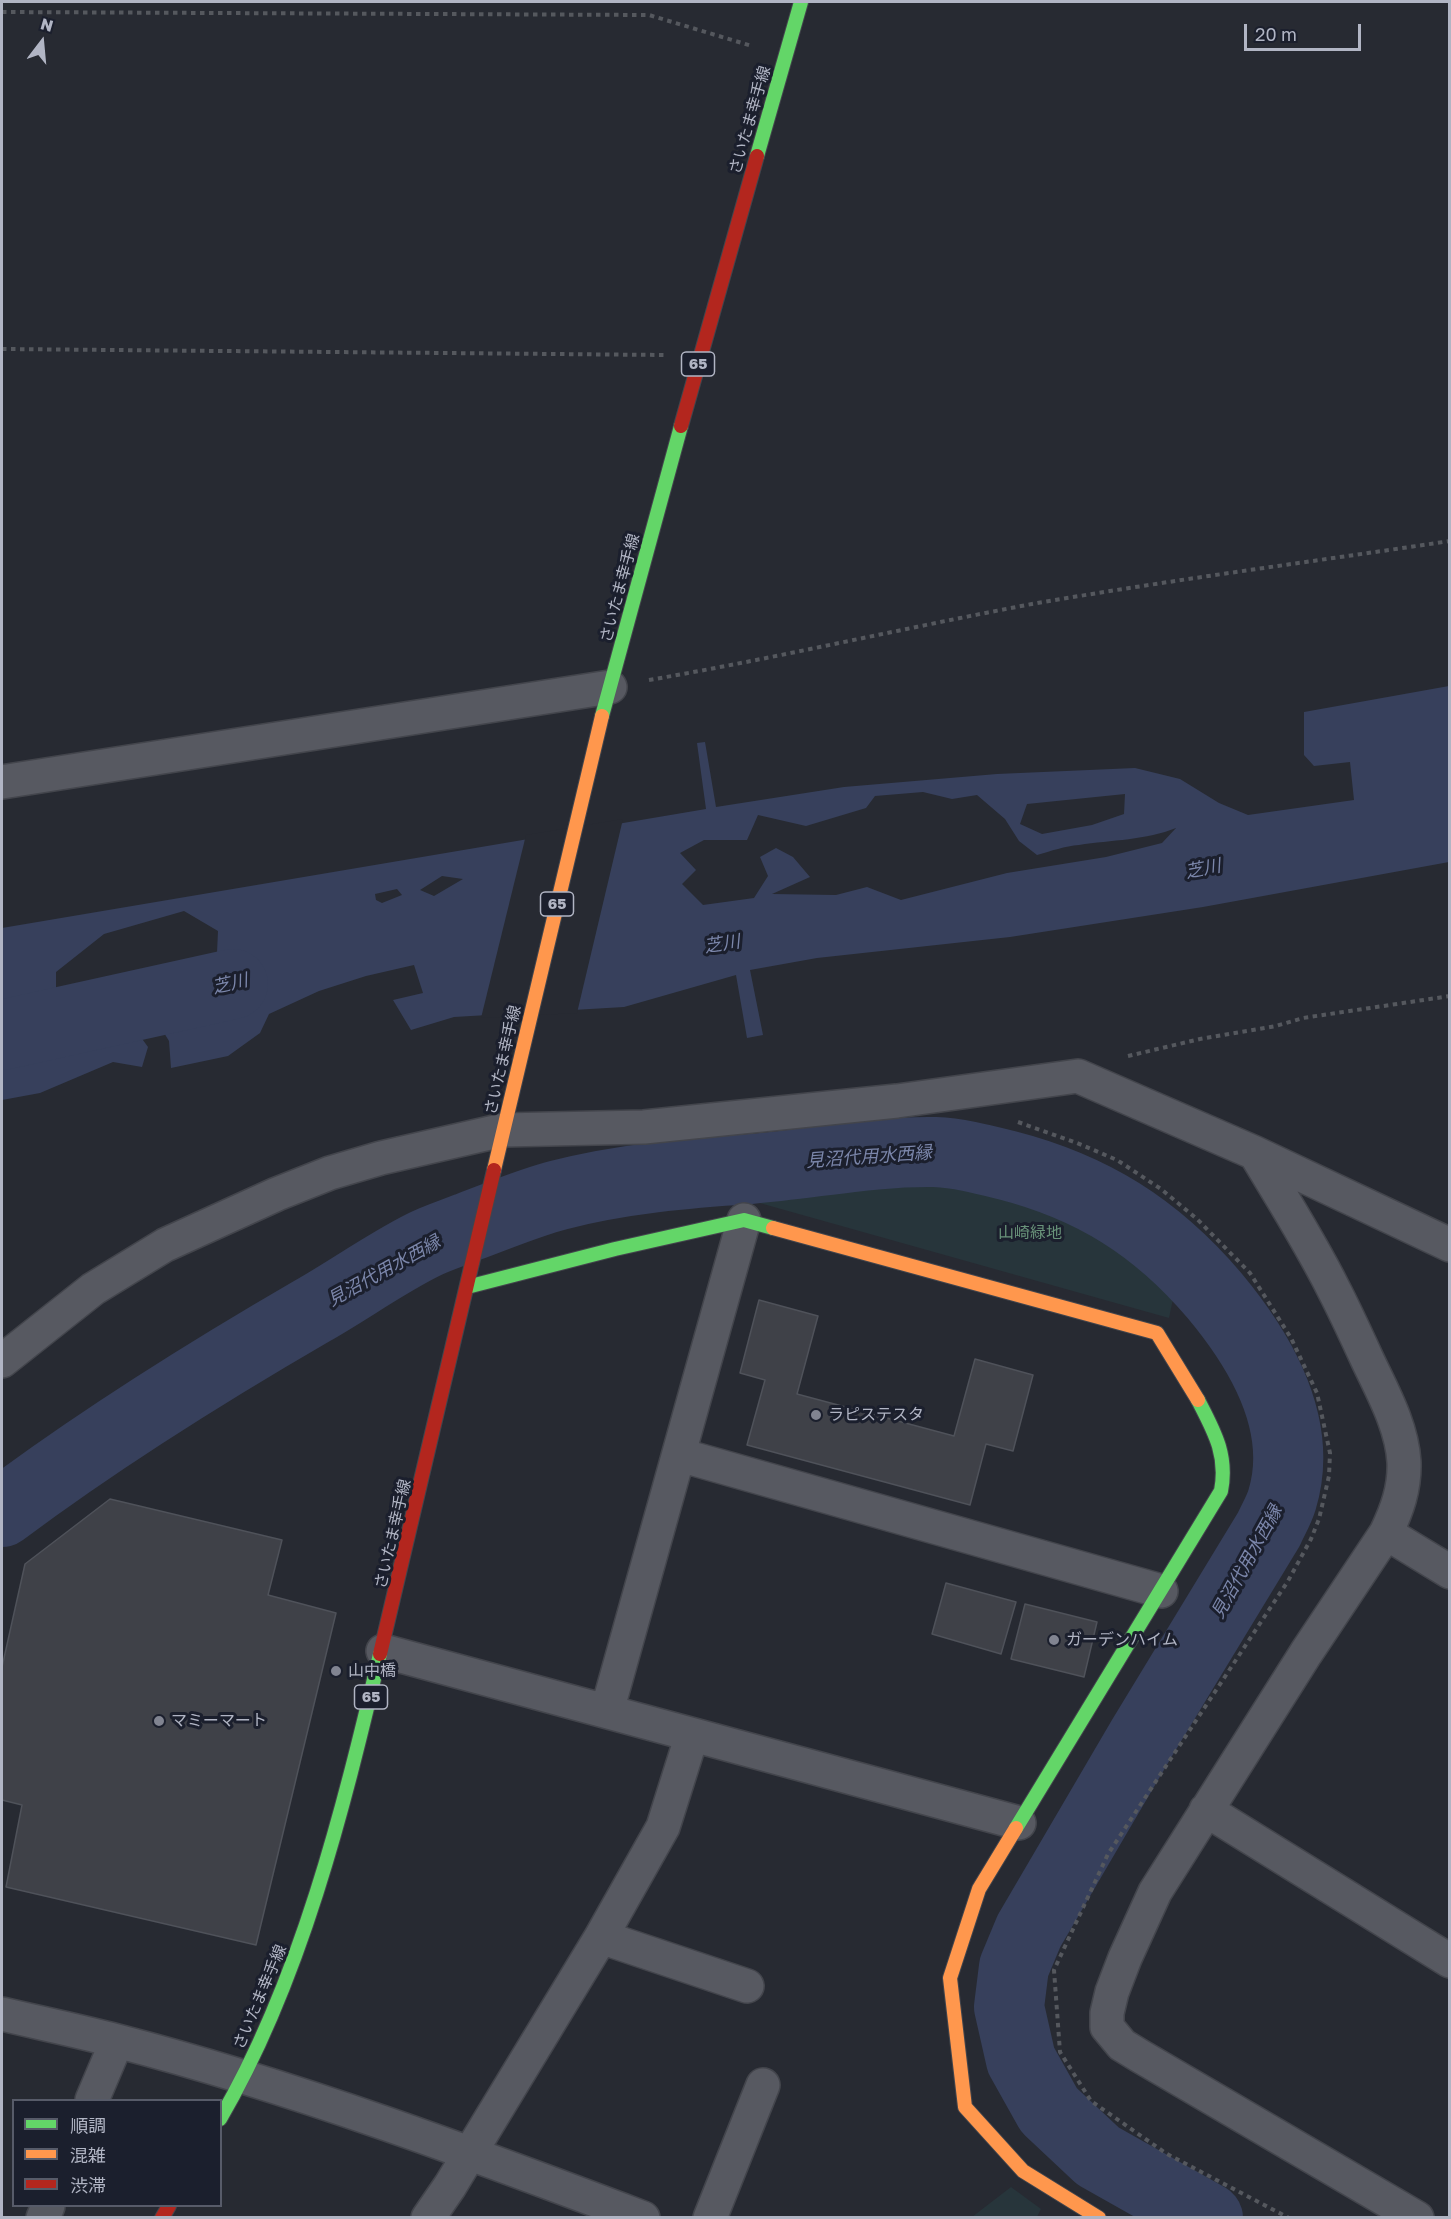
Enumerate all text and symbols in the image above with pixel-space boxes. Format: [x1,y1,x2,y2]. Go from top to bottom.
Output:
north arrow [12,12,72,72]
scale bar [1247,12,1364,50]
text: N [38,13,56,36]
text: 20 m [1255,23,1297,45]
street label: さいたま幸手線 [725,64,775,176]
road number: 65 [682,352,714,376]
street label: さいたま幸手線 [596,531,644,645]
water label: 芝川 [1183,855,1223,883]
road number: 65 [540,892,574,916]
water label: 芝川 [703,931,741,957]
water label: 芝川 [210,969,250,999]
street label: さいたま幸手線 [481,1003,525,1117]
water label: 見沼代用水西縁 [805,1142,933,1172]
park label: 山崎緑地 [998,1223,1062,1243]
water label: 見沼代用水西縁 [324,1231,444,1311]
place label: ラピステスタ [828,1405,924,1425]
marker: ラピステスタ [809,1408,823,1422]
street label: さいたま幸手線 [371,1477,415,1591]
water label: 見沼代用水西縁 [1207,1502,1287,1622]
place label: ガーデンハイム [1066,1630,1178,1650]
marker: ガーデンハイム [1047,1633,1061,1647]
place label: 山中橋 [348,1661,396,1681]
marker: 山中橋 [329,1664,343,1678]
road number: 65 [354,1685,388,1709]
place label: マミーマート [171,1711,267,1731]
marker: マミーマート [152,1714,166,1728]
street label: さいたま幸手線 [229,1942,291,2052]
legend [12,2099,222,2207]
text: 順調 [70,2114,106,2136]
text: 混雑 [70,2144,106,2166]
text: 渋滞 [70,2174,106,2196]

